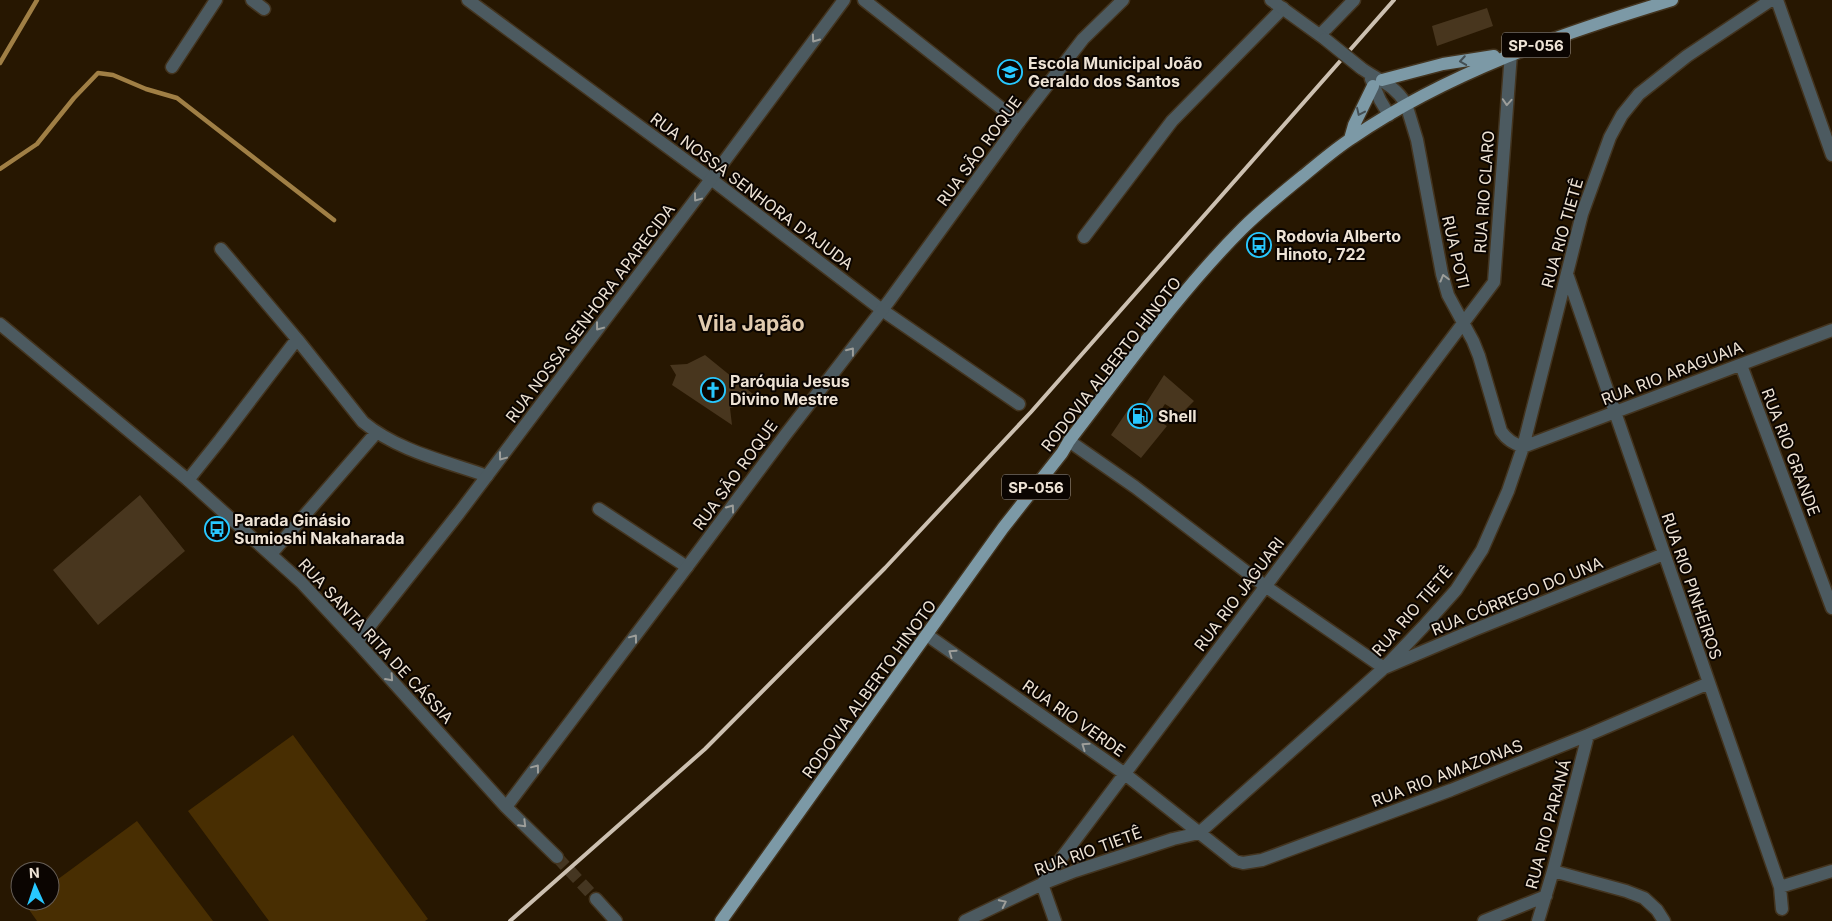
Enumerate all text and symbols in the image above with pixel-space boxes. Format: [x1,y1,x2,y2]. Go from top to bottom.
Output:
road number: SP-056 [1502,32,1570,58]
one-way arrow [812,33,821,43]
place label: Escola Municipal João Geraldo dos Santos [1028,53,1203,91]
one-way arrow [1459,55,1467,66]
school or university icon: Escola Municipal João Geraldo dos Santos [997,59,1023,85]
street label: RUA SÃO ROQUE [932,92,1026,210]
one-way arrow [1502,98,1513,106]
one-way arrow [1355,107,1366,116]
street label: RUA NOSSA SENHORA D'AJUDA [647,108,857,274]
street label: RUA RIO CLARO [1470,130,1498,254]
street label: RUA RIO TIETÊ [1537,176,1587,290]
one-way arrow [695,192,703,201]
street label: RUA NOSSA SENHORA APARECIDA [501,200,679,426]
street label: RUA POTI [1438,214,1474,290]
place label: Rodovia Alberto Hinoto, 722 [1276,226,1401,264]
bus stop icon: Rodovia Alberto Hinoto, 722 [1246,232,1272,258]
street label: RODOVIA ALBERTO HINOTO [1037,273,1185,455]
one-way arrow [1439,275,1449,283]
district label: Vila Japão [697,311,805,336]
one-way arrow [597,321,605,330]
street label: RUA RIO ARAGUAIA [1598,337,1746,409]
one-way arrow [845,348,853,357]
place label: Paróquia Jesus Divino Mestre [730,371,850,409]
church icon: Paróquia Jesus Divino Mestre [700,377,726,403]
street label: RUA RIO GRANDE [1757,385,1825,519]
fuel station icon: Shell [1127,403,1153,429]
place label: Shell [1158,406,1197,426]
street label: RUA SÃO ROQUE [688,416,782,534]
one-way arrow [499,451,507,460]
road number: SP-056 [1002,474,1070,500]
one-way arrow [725,504,734,514]
place label: Parada Ginásio Sumioshi Nakaharada [234,510,405,548]
street label: RUA RIO PINHEIROS [1657,510,1727,662]
bus stop icon: Parada Ginásio Sumioshi Nakaharada [204,516,230,542]
street label: RUA RIO JAGUARI [1190,533,1288,655]
street label: RUA CÓRREGO DO UNA [1428,552,1606,640]
street label: RUA SANTA RITA DE CÁSSIA [294,554,458,728]
street label: RUA RIO TIETÊ [1367,562,1457,660]
street label: RODOVIA ALBERTO HINOTO [797,596,941,782]
one-way arrow [628,635,636,644]
one-way arrow [948,650,958,659]
one-way arrow [384,672,393,681]
street label: RUA RIO VERDE [1019,675,1129,761]
street label: RUA RIO AMAZONAS [1369,735,1525,811]
one-way arrow [1081,743,1091,752]
street label: RUA RIO PARANÁ [1521,757,1575,891]
one-way arrow [530,765,538,774]
one-way arrow [517,818,526,827]
street label: RUA RIO TIETÊ [1032,822,1144,880]
north arrow [10,861,60,911]
text: N [29,864,40,881]
one-way arrow [998,899,1007,909]

